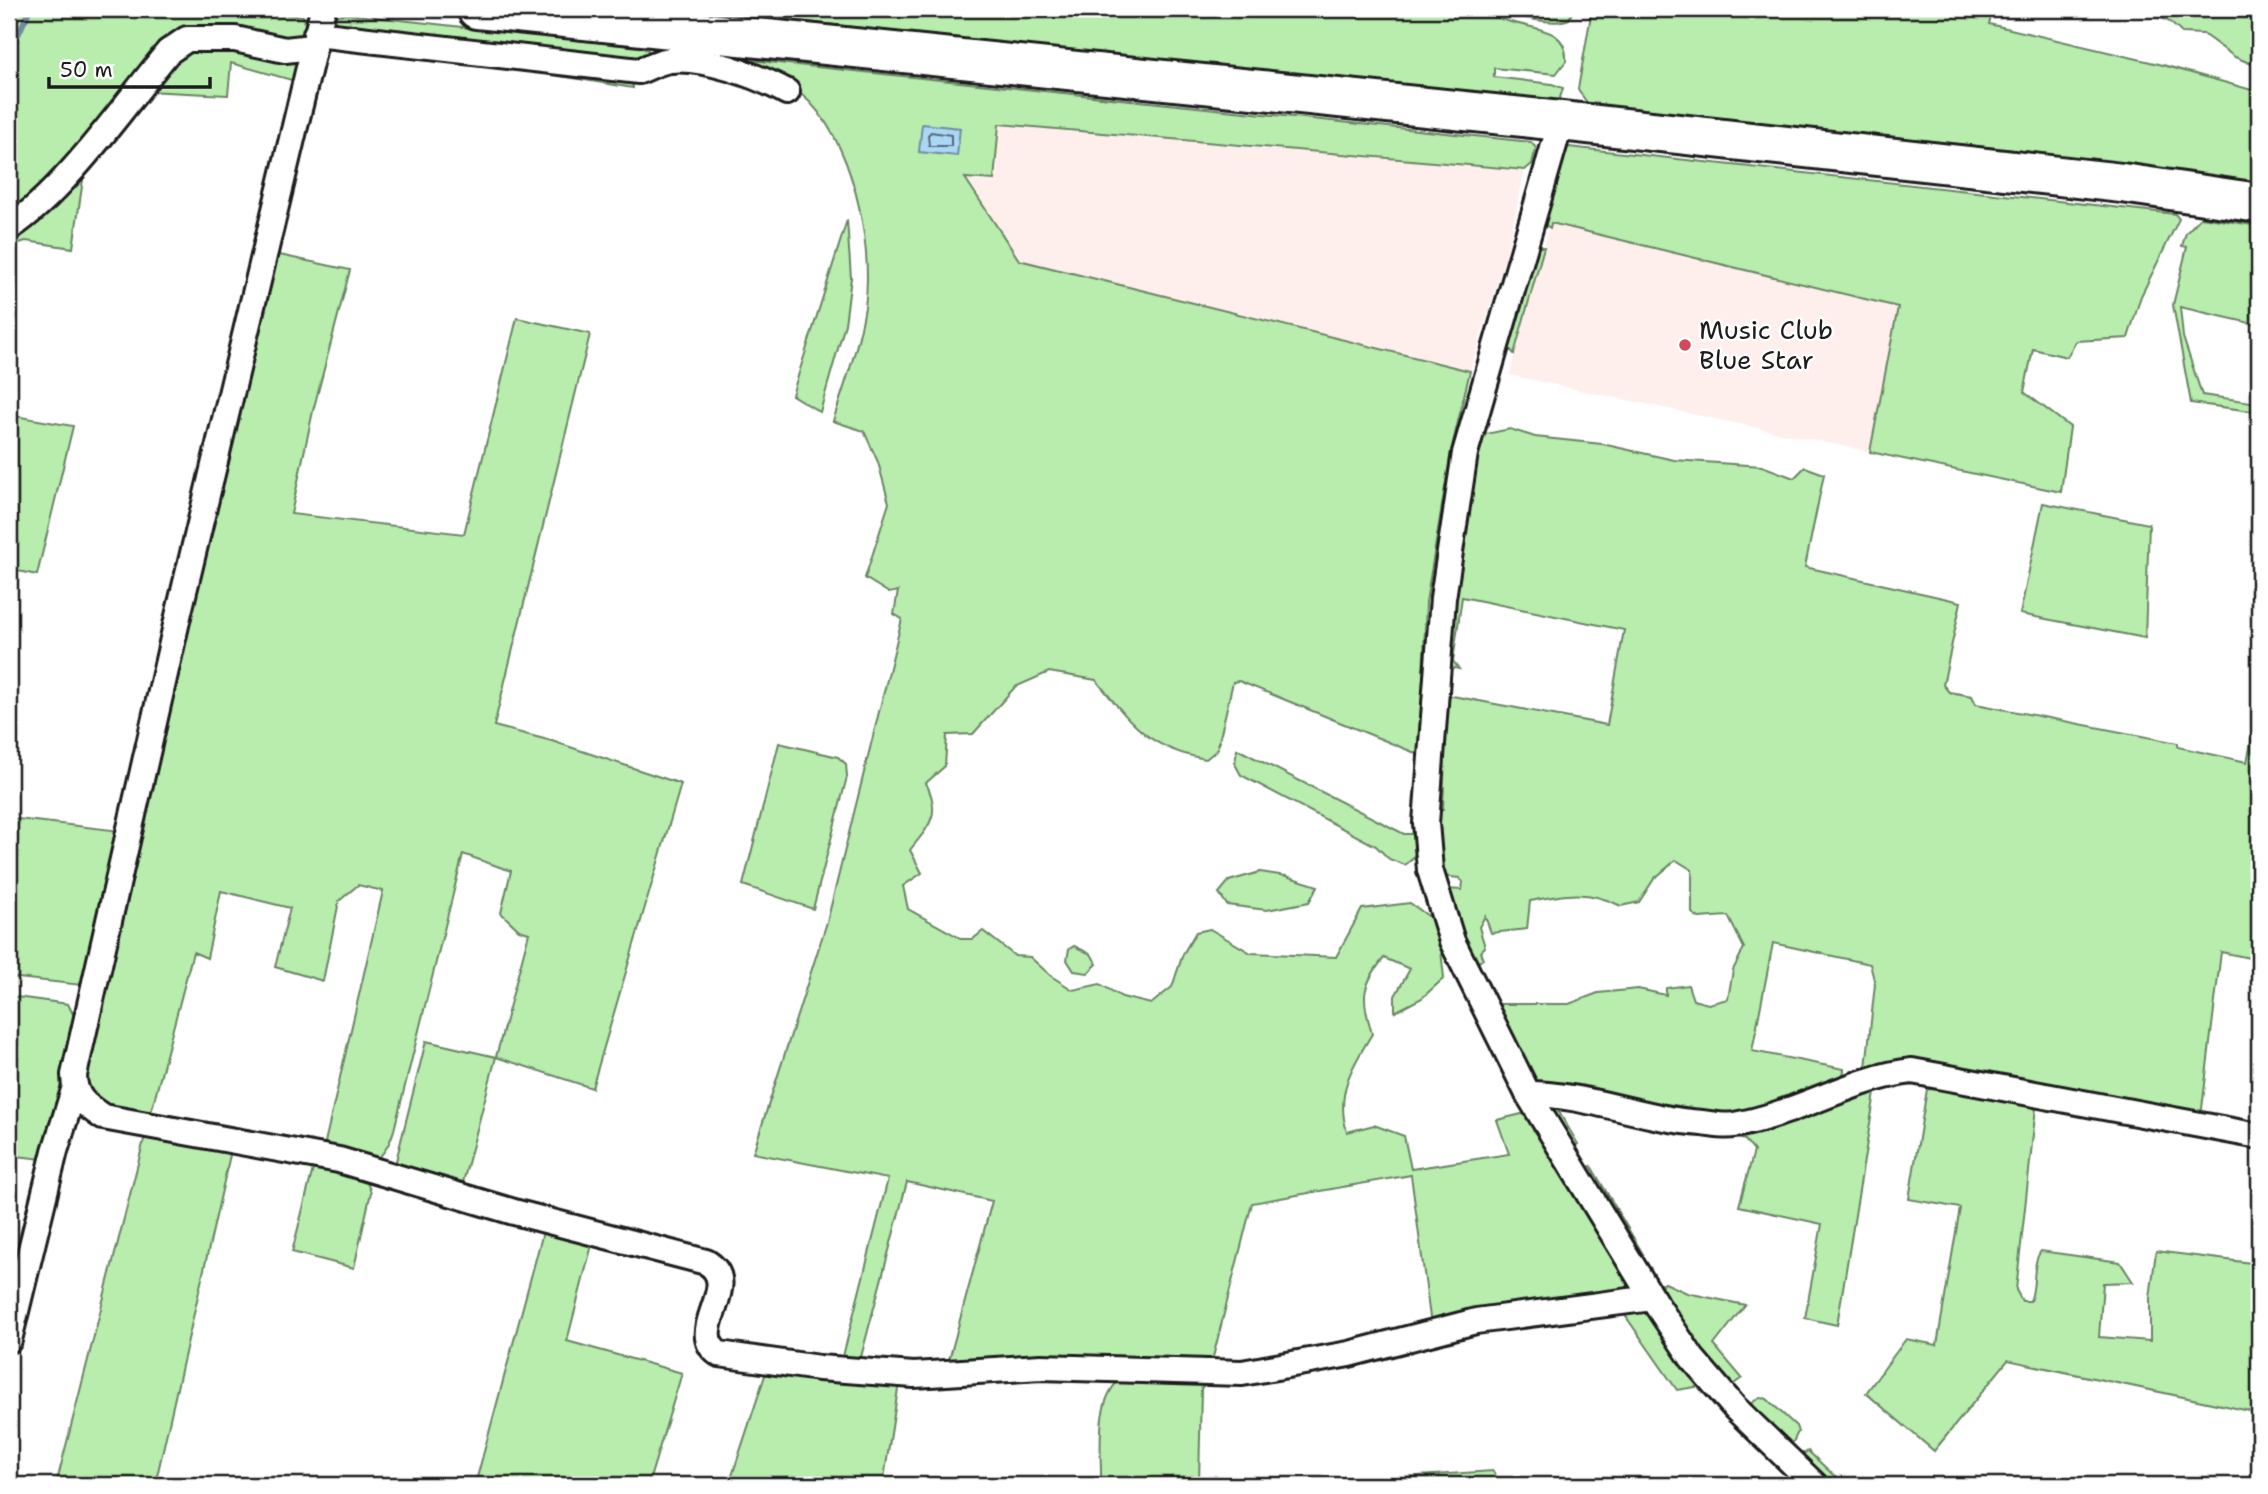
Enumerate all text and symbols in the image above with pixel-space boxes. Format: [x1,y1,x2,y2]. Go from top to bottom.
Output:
scale bar [49,46,210,90]
text: 50 m [60,56,113,84]
place label: Music Club Blue Star [1699,312,1833,377]
marker: Music Club Blue Star [1677,337,1693,353]

